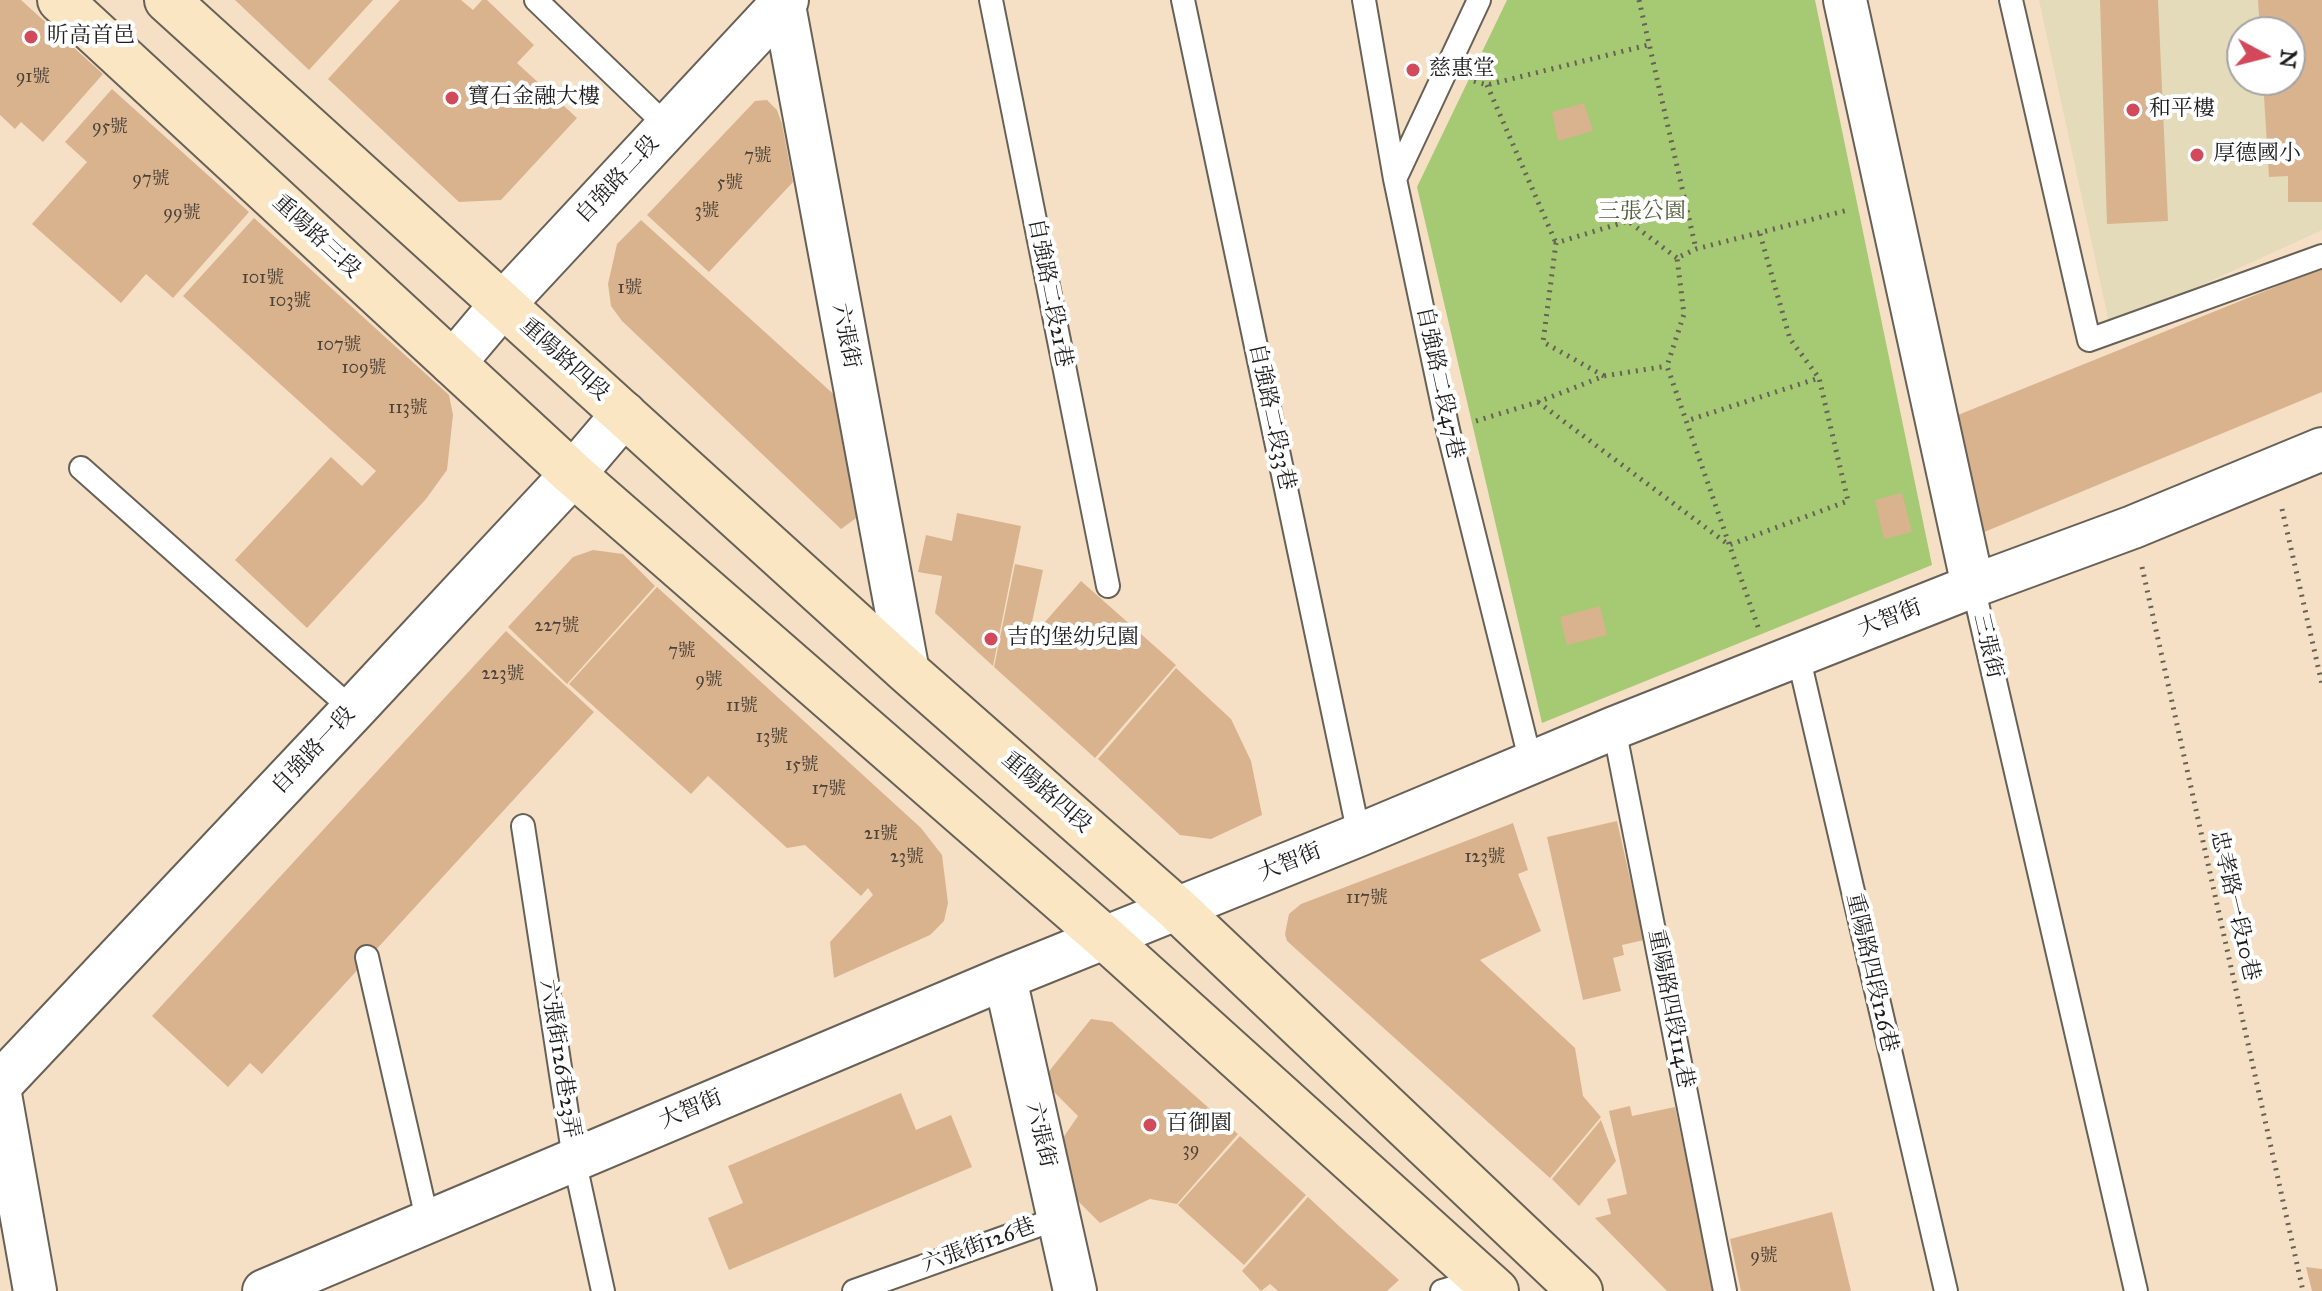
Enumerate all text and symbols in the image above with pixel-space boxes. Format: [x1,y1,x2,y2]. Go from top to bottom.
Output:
north arrow [2226,16,2306,96]
place label: 昕高首邑 [47,24,135,50]
marker: 昕高首邑 [22,28,40,46]
text: N [2274,48,2303,70]
place label: 慈惠堂 [1429,57,1495,83]
marker: 慈惠堂 [1404,61,1422,79]
house number: 91號 [16,67,50,89]
place label: 寶石金融大樓 [468,85,600,111]
marker: 寶石金融大樓 [443,89,461,107]
place label: 和平樓 [2149,97,2215,123]
marker: 和平樓 [2124,101,2142,119]
house number: 95號 [92,117,128,139]
street label: 自強路二段 [571,131,665,229]
place label: 厚德國小 [2213,142,2301,168]
house number: 7號 [744,146,772,168]
marker: 厚德國小 [2188,146,2206,164]
house number: 97號 [132,169,170,191]
house number: 5號 [717,173,743,195]
street label: 重陽路三段 [267,190,365,284]
park label: 三張公園 [1598,200,1686,226]
house number: 3號 [694,201,720,223]
house number: 99號 [163,203,201,225]
street label: 自強路二段21巷 [1022,216,1076,370]
house number: 101號 [242,268,284,290]
house number: 1號 [617,278,643,300]
house number: 103號 [269,291,311,313]
street label: 六張街 [826,301,864,371]
street label: 自強路二段47巷 [1410,304,1468,462]
street label: 重陽路四段 [514,313,614,407]
house number: 107號 [316,335,362,357]
street label: 自強路二段33巷 [1243,341,1299,493]
house number: 109號 [341,358,387,380]
house number: 113號 [388,398,428,420]
street label: 大智街 [1854,595,1926,643]
street label: 三張街 [1967,611,2007,681]
house number: 227號 [535,616,579,638]
place label: 吉的堡幼兒園 [1007,626,1139,652]
marker: 吉的堡幼兒園 [982,630,1000,648]
house number: 7號 [668,641,696,663]
house number: 223號 [482,664,524,686]
house number: 9號 [695,670,723,692]
house number: 11號 [726,696,758,718]
street label: 自強路一段 [267,702,361,800]
house number: 13號 [756,727,788,749]
street label: 重陽路四段 [996,747,1096,839]
house number: 15號 [785,755,819,777]
house number: 17號 [812,779,846,801]
house number: 21號 [864,824,898,846]
street label: 忠孝路一段10巷 [2204,828,2264,984]
street label: 大智街 [1254,838,1326,888]
house number: 23號 [890,847,924,869]
house number: 123號 [1464,847,1506,869]
house number: 117號 [1346,888,1388,910]
street label: 重陽路四段126巷 [1840,891,1902,1055]
street label: 重陽路四段114巷 [1642,927,1698,1091]
street label: 六張街126巷23弄 [533,978,585,1140]
street label: 大智街 [655,1085,727,1135]
street label: 六張街 [1020,1100,1060,1170]
place label: 百御園 [1166,1112,1232,1138]
marker: 百御園 [1141,1116,1159,1134]
house number: 39 [1183,1140,1199,1162]
street label: 六張街126巷 [919,1213,1039,1279]
house number: 9號 [1750,1246,1778,1268]

